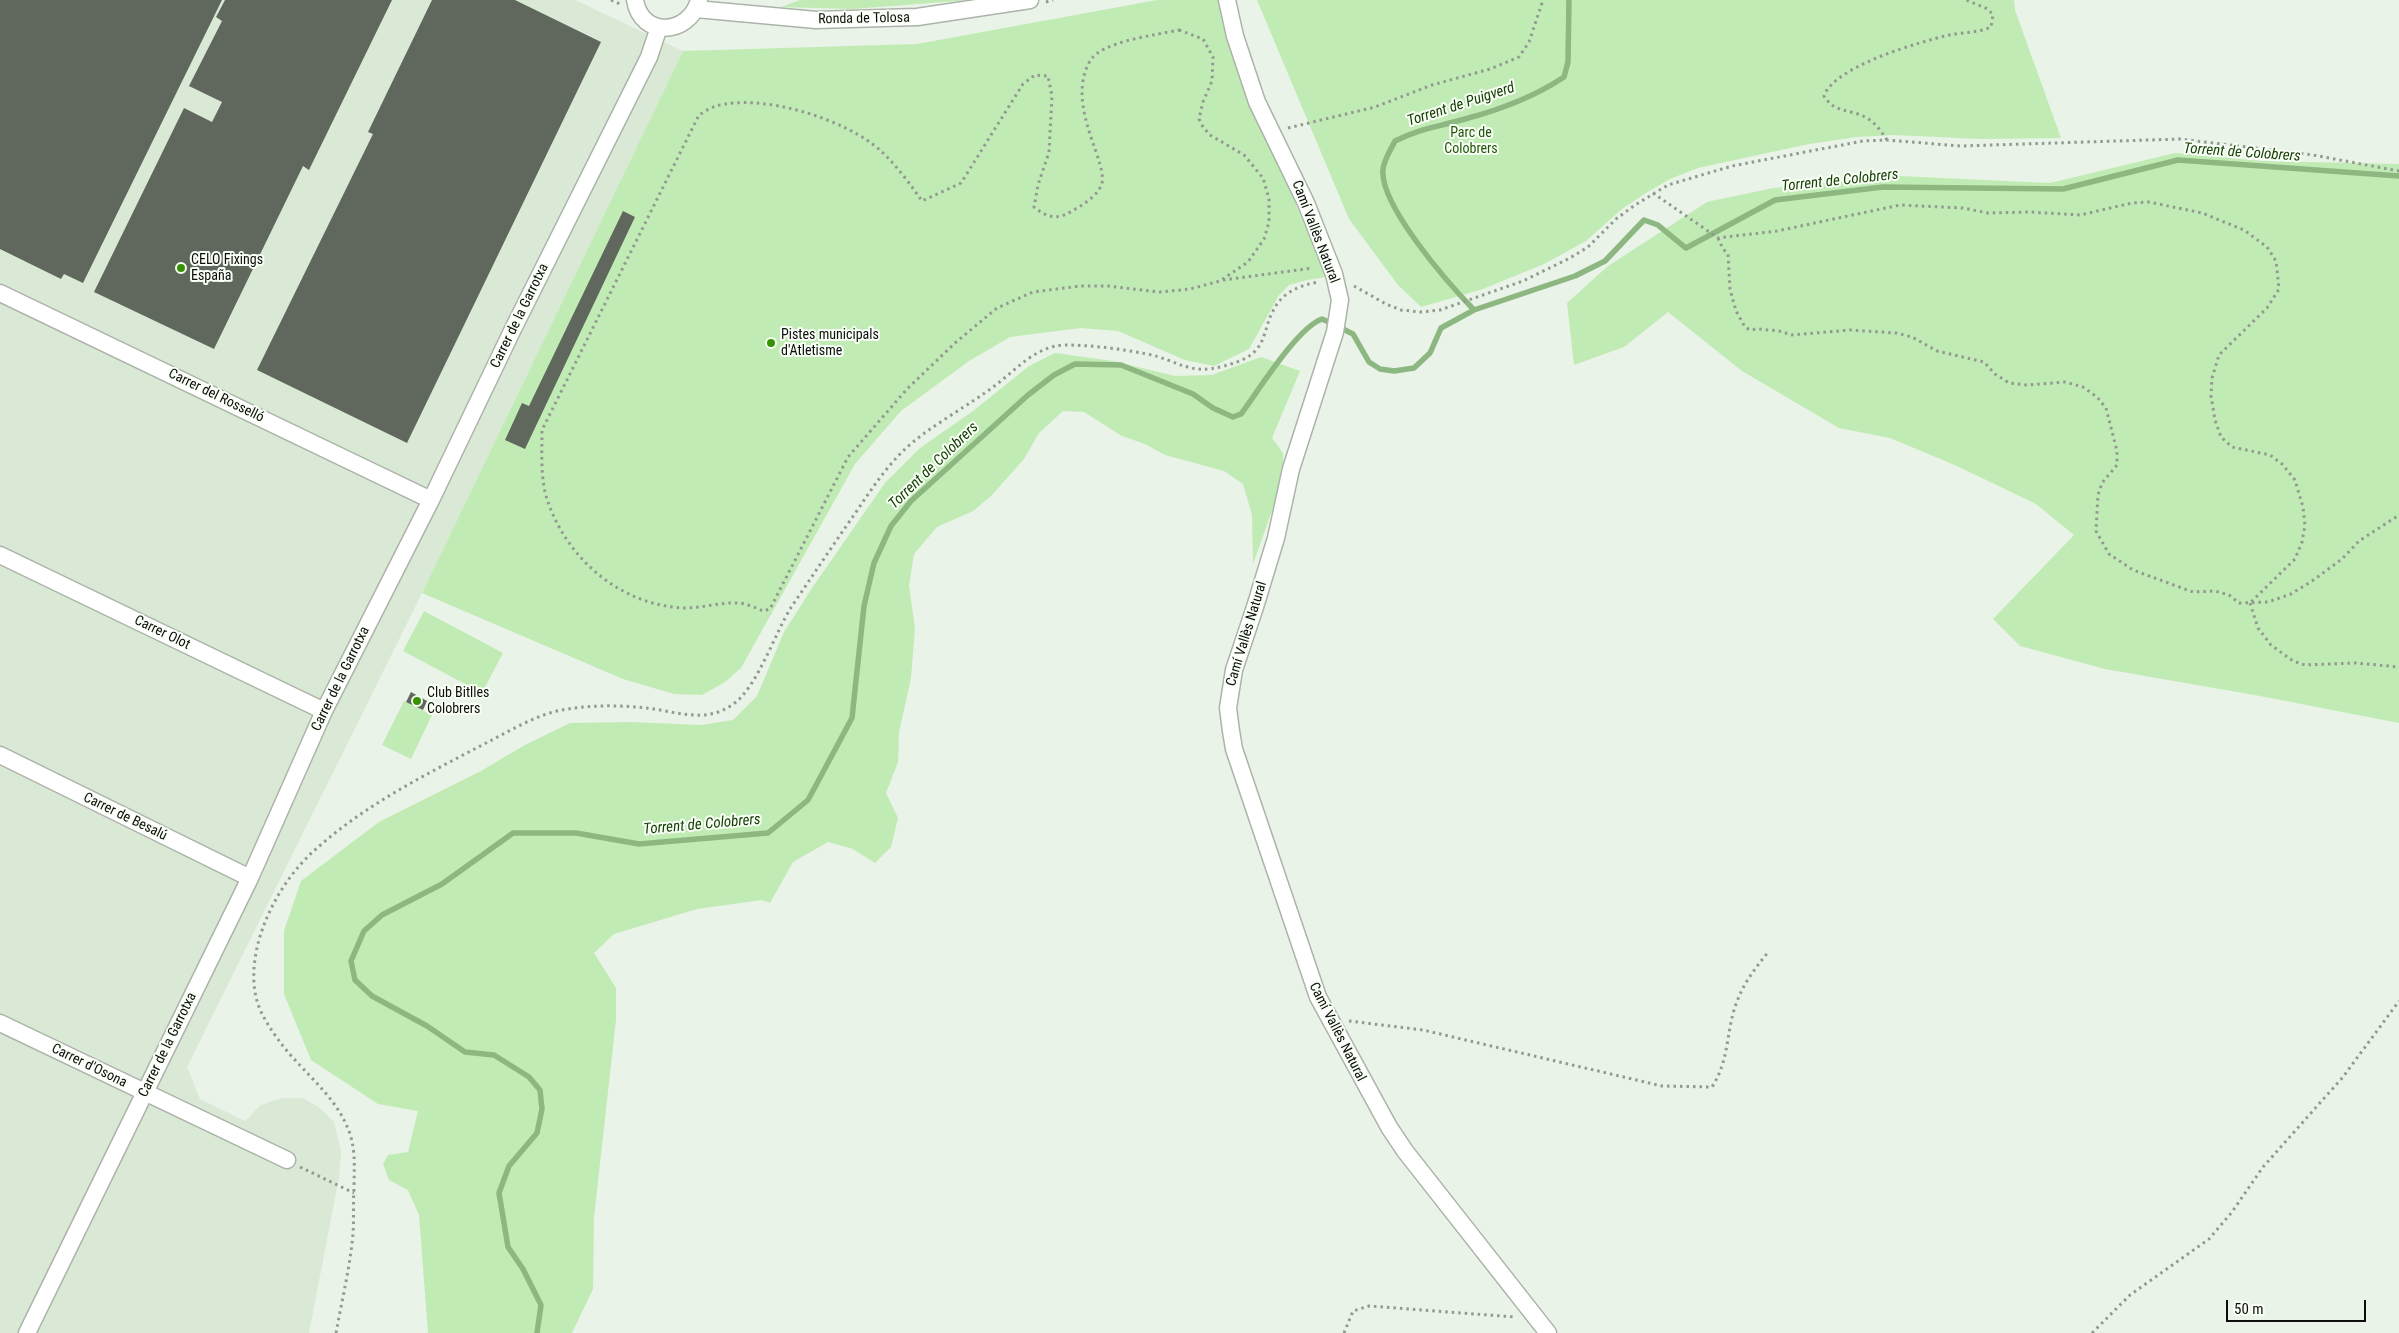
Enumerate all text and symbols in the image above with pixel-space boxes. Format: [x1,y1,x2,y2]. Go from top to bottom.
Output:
street label: Ronda de Tolosa [818,10,910,28]
water label: Torrent de Puigverd [1405,79,1517,131]
park label: Parc de Colobrers [1444,125,1498,158]
water label: Torrent de Colobrers [2183,140,2301,166]
water label: Torrent de Colobrers [1781,166,1899,196]
street label: Camí Vallès Natural [1288,178,1342,286]
place label: CELO Fixings España [191,252,263,284]
street label: Carrer de la Garrotxa [487,261,553,371]
marker: CELO Fixings España [175,262,187,274]
place label: Pistes municipals d'Atletisme [781,327,879,360]
marker: Pistes municipals d'Atletisme [765,337,777,349]
street label: Carrer del Rosselló [165,366,267,426]
water label: Torrent de Colobrers [886,419,982,513]
street label: Camí Vallès Natural [1223,580,1271,688]
street label: Carrer Olot [131,612,193,654]
street label: Carrer de la Garrotxa [308,624,374,734]
place label: Club Bitlles Colobrers [427,685,489,718]
marker: Club Bitlles Colobrers [411,695,423,707]
street label: Carrer de Besalú [80,789,170,845]
water label: Torrent de Colobrers [643,811,761,839]
street label: Camí Vallès Natural [1305,980,1369,1084]
street label: Carrer de la Garrotxa [135,990,201,1100]
street label: Carrer d'Osona [49,1041,129,1091]
scale bar [2229,1290,2369,1322]
text: 50 m [2234,1300,2264,1318]

